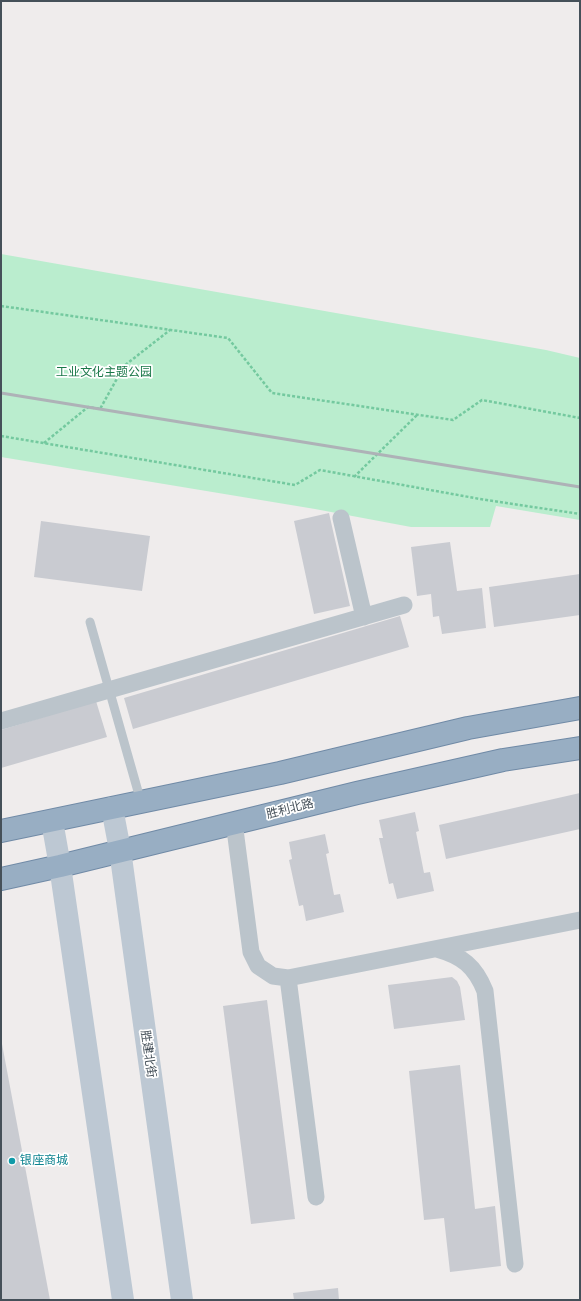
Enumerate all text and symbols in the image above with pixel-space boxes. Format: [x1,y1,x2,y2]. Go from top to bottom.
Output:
park label: 工业文化主题公园 [56,366,152,380]
street label: 胜利北路 [265,796,315,822]
street label: 胜建北街 [138,1029,158,1079]
place label: 银座商城 [20,1154,68,1168]
marker: 银座商城 [7,1156,17,1166]

